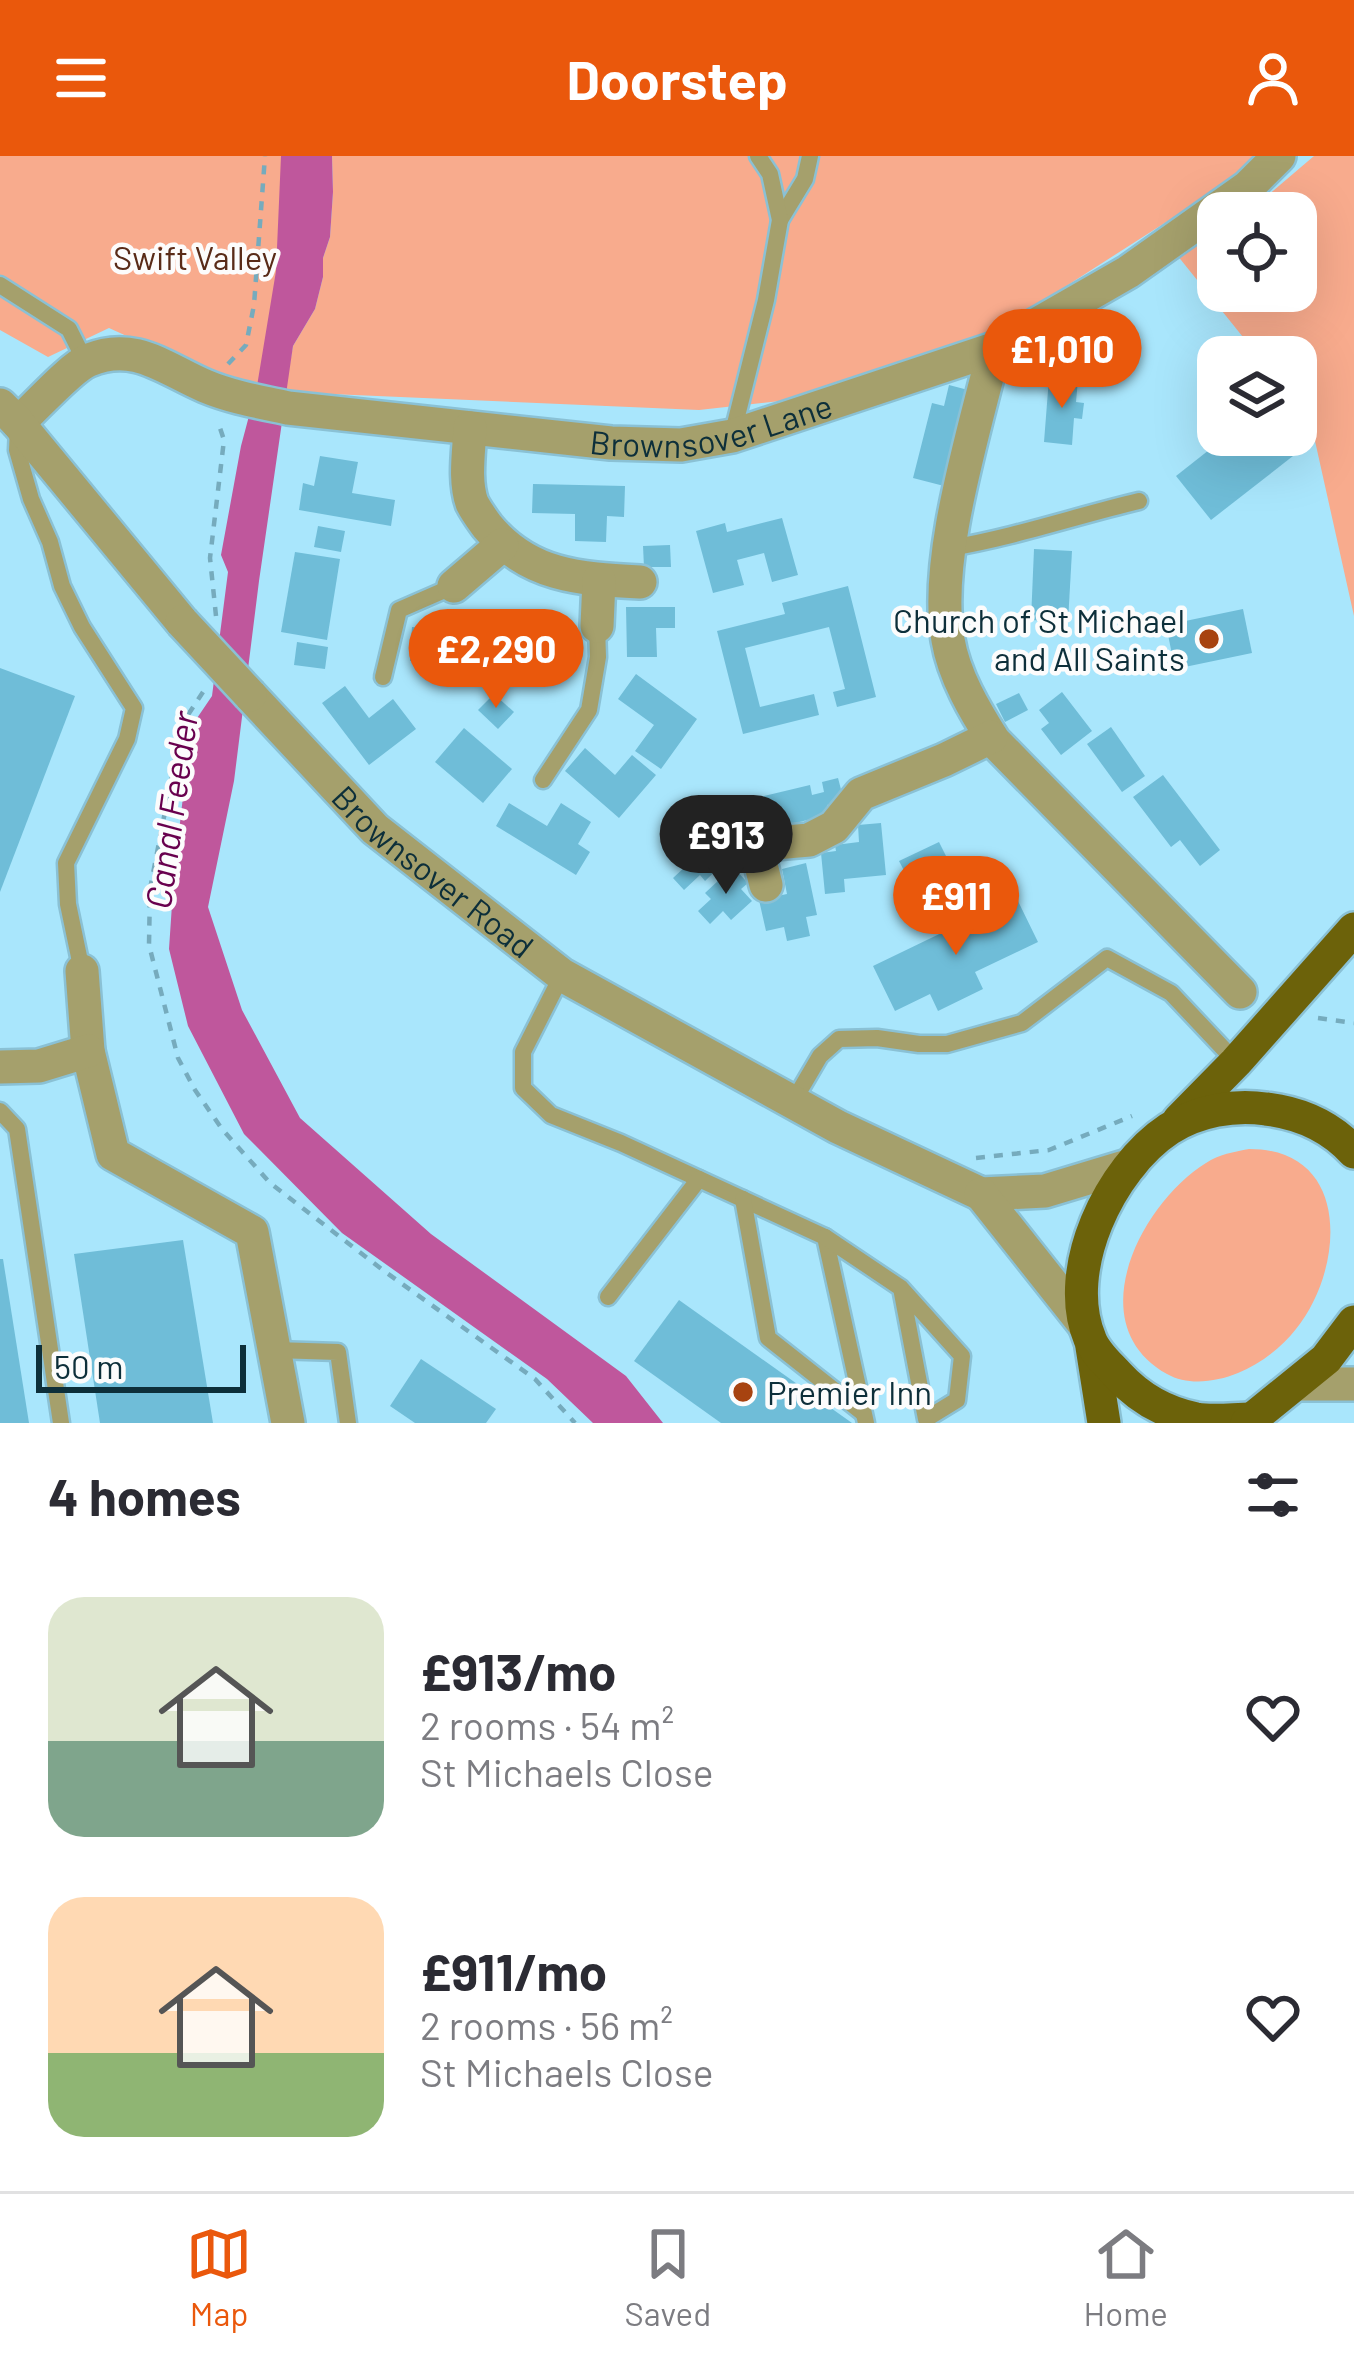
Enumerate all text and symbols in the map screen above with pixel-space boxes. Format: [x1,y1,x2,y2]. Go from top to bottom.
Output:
icon: menu [48,45,114,111]
icon: person [1240,45,1306,111]
text: Doorstep [566,46,788,111]
map controls [1197,192,1317,456]
button: locate [1197,192,1317,312]
park label: Swift Valley [113,237,277,277]
pin: £1,010 [964,309,1160,411]
text: £1,010 [1010,324,1114,371]
button: layers [1197,336,1317,456]
street label: Brownsover Lane [588,384,837,465]
place label: Church of St Michael and All Saints [893,600,1185,678]
pin: £2,290 [398,609,594,711]
text: £2,290 [436,624,556,671]
marker: Church of St Michael and All Saints [1196,626,1222,652]
water label: Canal Feeder [135,707,205,911]
street label: Brownsover Road [324,777,542,966]
pin: £913 [655,795,797,897]
text: £913 [687,810,765,857]
pin: £911 [885,856,1027,958]
text: £911 [920,871,992,918]
scale bar [36,1339,246,1392]
text: 50 m [54,1346,124,1386]
place label: Premier Inn [767,1372,932,1412]
marker: Premier Inn [730,1379,756,1405]
icon: filters [1240,1462,1306,1528]
text: 4 homes [48,1465,241,1526]
text: £913/mo [420,1640,616,1701]
icon: home [144,1645,288,1789]
icon: heart [1240,1684,1306,1750]
text: 2 rooms · 54 m² [420,1701,674,1748]
text: St Michaels Close [420,1748,714,1795]
text: £911/mo [420,1940,607,2001]
icon: home [144,1945,288,2089]
icon: heart [1240,1984,1306,2050]
text: 2 rooms · 56 m² [420,2001,673,2048]
text: St Michaels Close [420,2048,714,2095]
tab: Map [186,2221,252,2333]
tab: Saved [625,2221,711,2333]
tab: Home [1084,2221,1168,2333]

